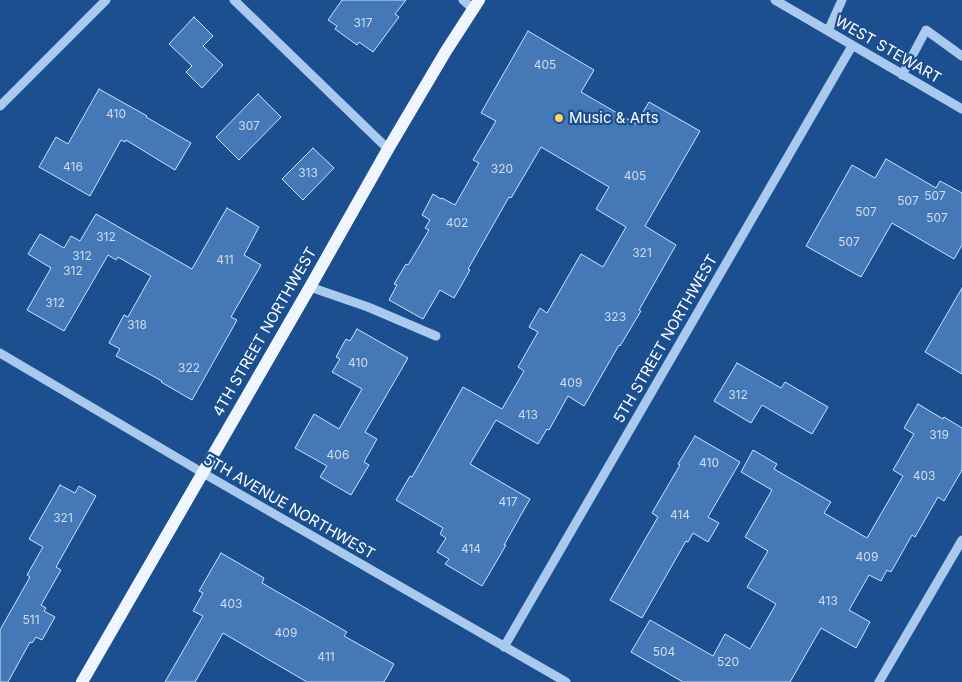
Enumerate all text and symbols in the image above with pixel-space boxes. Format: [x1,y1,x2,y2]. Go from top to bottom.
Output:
street label: WEST STEWART [832,12,944,88]
house number: 317 [353,16,373,30]
house number: 405 [534,58,556,72]
house number: 410 [106,107,126,121]
place label: Music & Arts [569,109,659,127]
marker: Music & Arts [553,112,565,124]
house number: 307 [238,119,260,133]
house number: 416 [63,160,83,174]
house number: 320 [491,162,513,176]
house number: 313 [298,166,318,180]
house number: 405 [624,169,646,183]
house number: 507 [924,189,946,203]
house number: 507 [897,194,919,208]
house number: 507 [855,205,877,219]
house number: 507 [926,211,948,225]
house number: 402 [446,216,468,230]
house number: 312 [96,230,116,244]
house number: 507 [838,235,860,249]
street label: 4TH STREET NORTHWEST [209,244,321,420]
house number: 321 [632,246,652,260]
house number: 312 [72,249,92,263]
street label: 5TH STREET NORTHWEST [610,252,722,426]
house number: 411 [216,253,234,267]
house number: 312 [63,264,83,278]
house number: 312 [45,296,65,310]
house number: 323 [604,310,626,324]
house number: 318 [127,318,147,332]
house number: 410 [348,356,368,370]
house number: 322 [178,361,200,375]
house number: 409 [560,376,582,390]
house number: 312 [728,388,748,402]
house number: 413 [518,408,538,422]
house number: 319 [929,428,949,442]
house number: 406 [327,448,349,462]
street label: 5TH AVENUE NORTHWEST [200,450,378,564]
house number: 410 [699,456,719,470]
house number: 403 [913,469,935,483]
house number: 417 [498,495,518,509]
house number: 414 [670,508,690,522]
house number: 321 [53,511,73,525]
house number: 414 [461,542,481,556]
house number: 409 [856,550,878,564]
house number: 413 [818,594,838,608]
house number: 403 [220,597,242,611]
house number: 511 [22,613,40,627]
house number: 409 [275,626,297,640]
house number: 504 [653,645,675,659]
house number: 411 [317,650,335,664]
house number: 520 [717,655,739,669]

